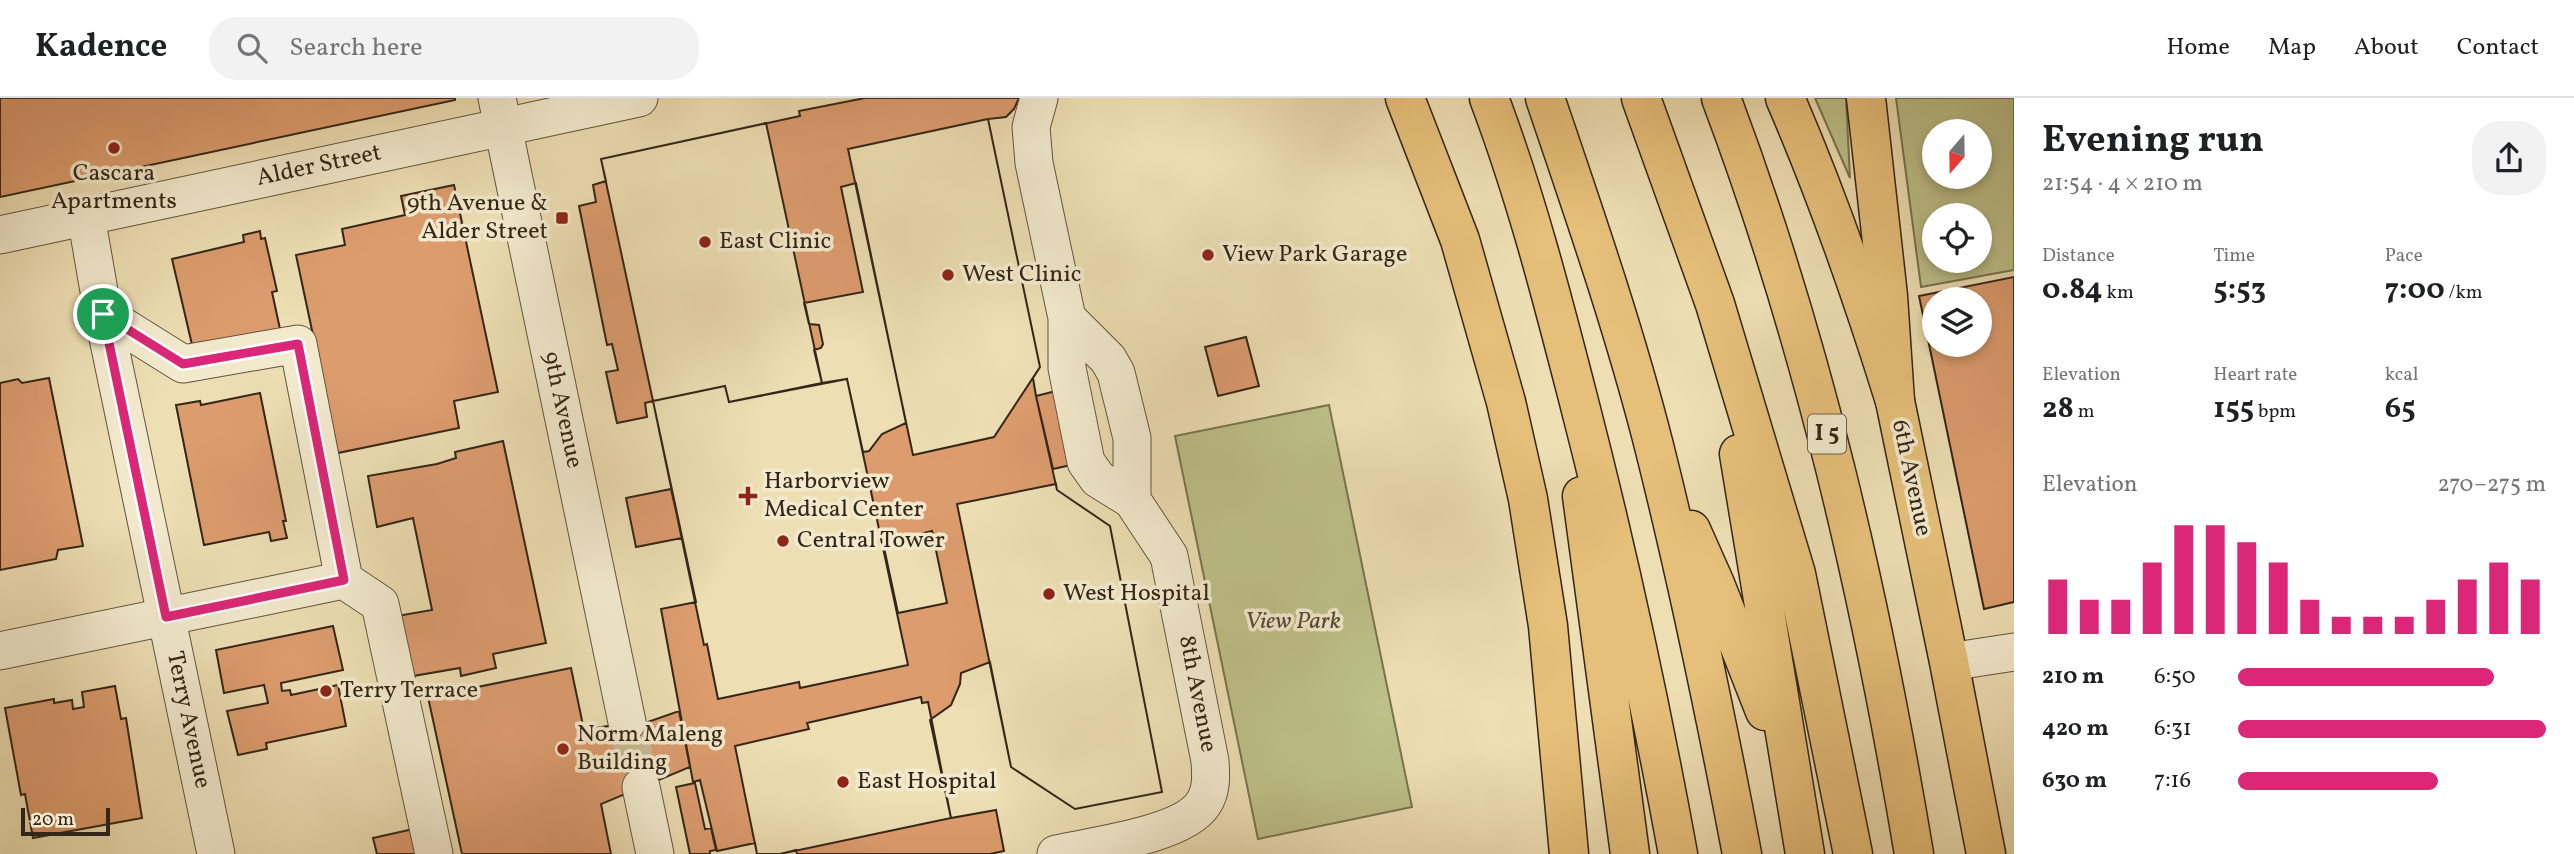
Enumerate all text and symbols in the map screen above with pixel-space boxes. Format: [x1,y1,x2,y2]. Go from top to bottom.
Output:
search box [209,17,699,80]
text: Kadence [35,25,167,71]
icon: search [233,29,271,67]
text: Search here [289,30,423,66]
text: Home [2166,31,2230,65]
text: Map [2268,31,2316,65]
text: About [2354,31,2419,65]
text: Contact [2457,31,2539,65]
text: Evening run [2042,115,2264,168]
north arrow [1922,119,1992,189]
map controls [1922,119,1992,357]
button: share [2472,121,2546,195]
street label: Alder Street [253,136,385,196]
marker: Cascara Apartments [106,140,122,156]
place label: Cascara Apartments [51,157,177,219]
text: 21:54 · 4 × 210 m [2042,168,2203,200]
place label: 9th Avenue & Alder Street [407,187,548,249]
button: locate [1922,203,1992,273]
marker: 9th Avenue & Alder Street [554,210,570,226]
place label: East Clinic [719,225,831,259]
marker: East Clinic [697,234,713,250]
place label: View Park Garage [1222,238,1407,272]
text: Distance [2042,243,2115,269]
text: Time [2213,243,2255,269]
text: Pace [2385,243,2423,269]
marker: View Park Garage [1200,247,1216,263]
place label: West Clinic [962,258,1081,292]
marker: West Clinic [940,267,956,283]
text: 0.84 [2042,269,2103,311]
text: 5:53 [2213,269,2266,311]
text: 7:00 [2385,269,2445,311]
text: km [2103,280,2134,306]
text: /km [2445,280,2483,306]
pin [73,284,133,344]
button: layers [1922,287,1992,357]
icon: arrive [84,295,122,333]
street label: 9th Avenue [533,349,591,471]
text: Elevation [2042,362,2121,388]
text: Heart rate [2213,362,2297,388]
text: kcal [2385,362,2418,388]
text: 28 [2042,388,2074,430]
text: 155 [2213,388,2254,430]
text: 65 [2385,388,2416,430]
text: m [2074,399,2095,425]
text: bpm [2254,399,2296,425]
road number: I 5 [1808,414,1846,454]
street label: 6th Avenue [1882,417,1940,539]
place label: Harborview Medical Center [764,465,924,527]
text: Elevation [2042,469,2138,501]
text: 270–275 m [2438,469,2546,501]
marker: Harborview Medical Center [738,486,758,506]
place label: Central Tower [797,524,945,558]
marker: Central Tower [775,533,791,549]
place label: West Hospital [1063,577,1210,611]
marker: West Hospital [1041,586,1057,602]
park label: View Park [1245,605,1341,639]
street label: 8th Avenue [1169,633,1225,755]
street label: Terry Avenue [157,648,219,792]
text: 210 m [2042,661,2104,693]
text: 6:50 [2154,661,2196,693]
place label: Terry Terrace [340,674,478,708]
marker: Terry Terrace [318,683,334,699]
text: 420 m [2042,713,2109,745]
text: 6:31 [2154,713,2192,745]
place label: Norm Maleng Building [577,718,723,780]
marker: Norm Maleng Building [555,741,571,757]
place label: East Hospital [857,765,997,799]
text: 630 m [2042,765,2107,797]
text: 7:16 [2154,765,2191,797]
marker: East Hospital [835,774,851,790]
scale bar [21,805,110,837]
text: 20 m [32,807,74,833]

